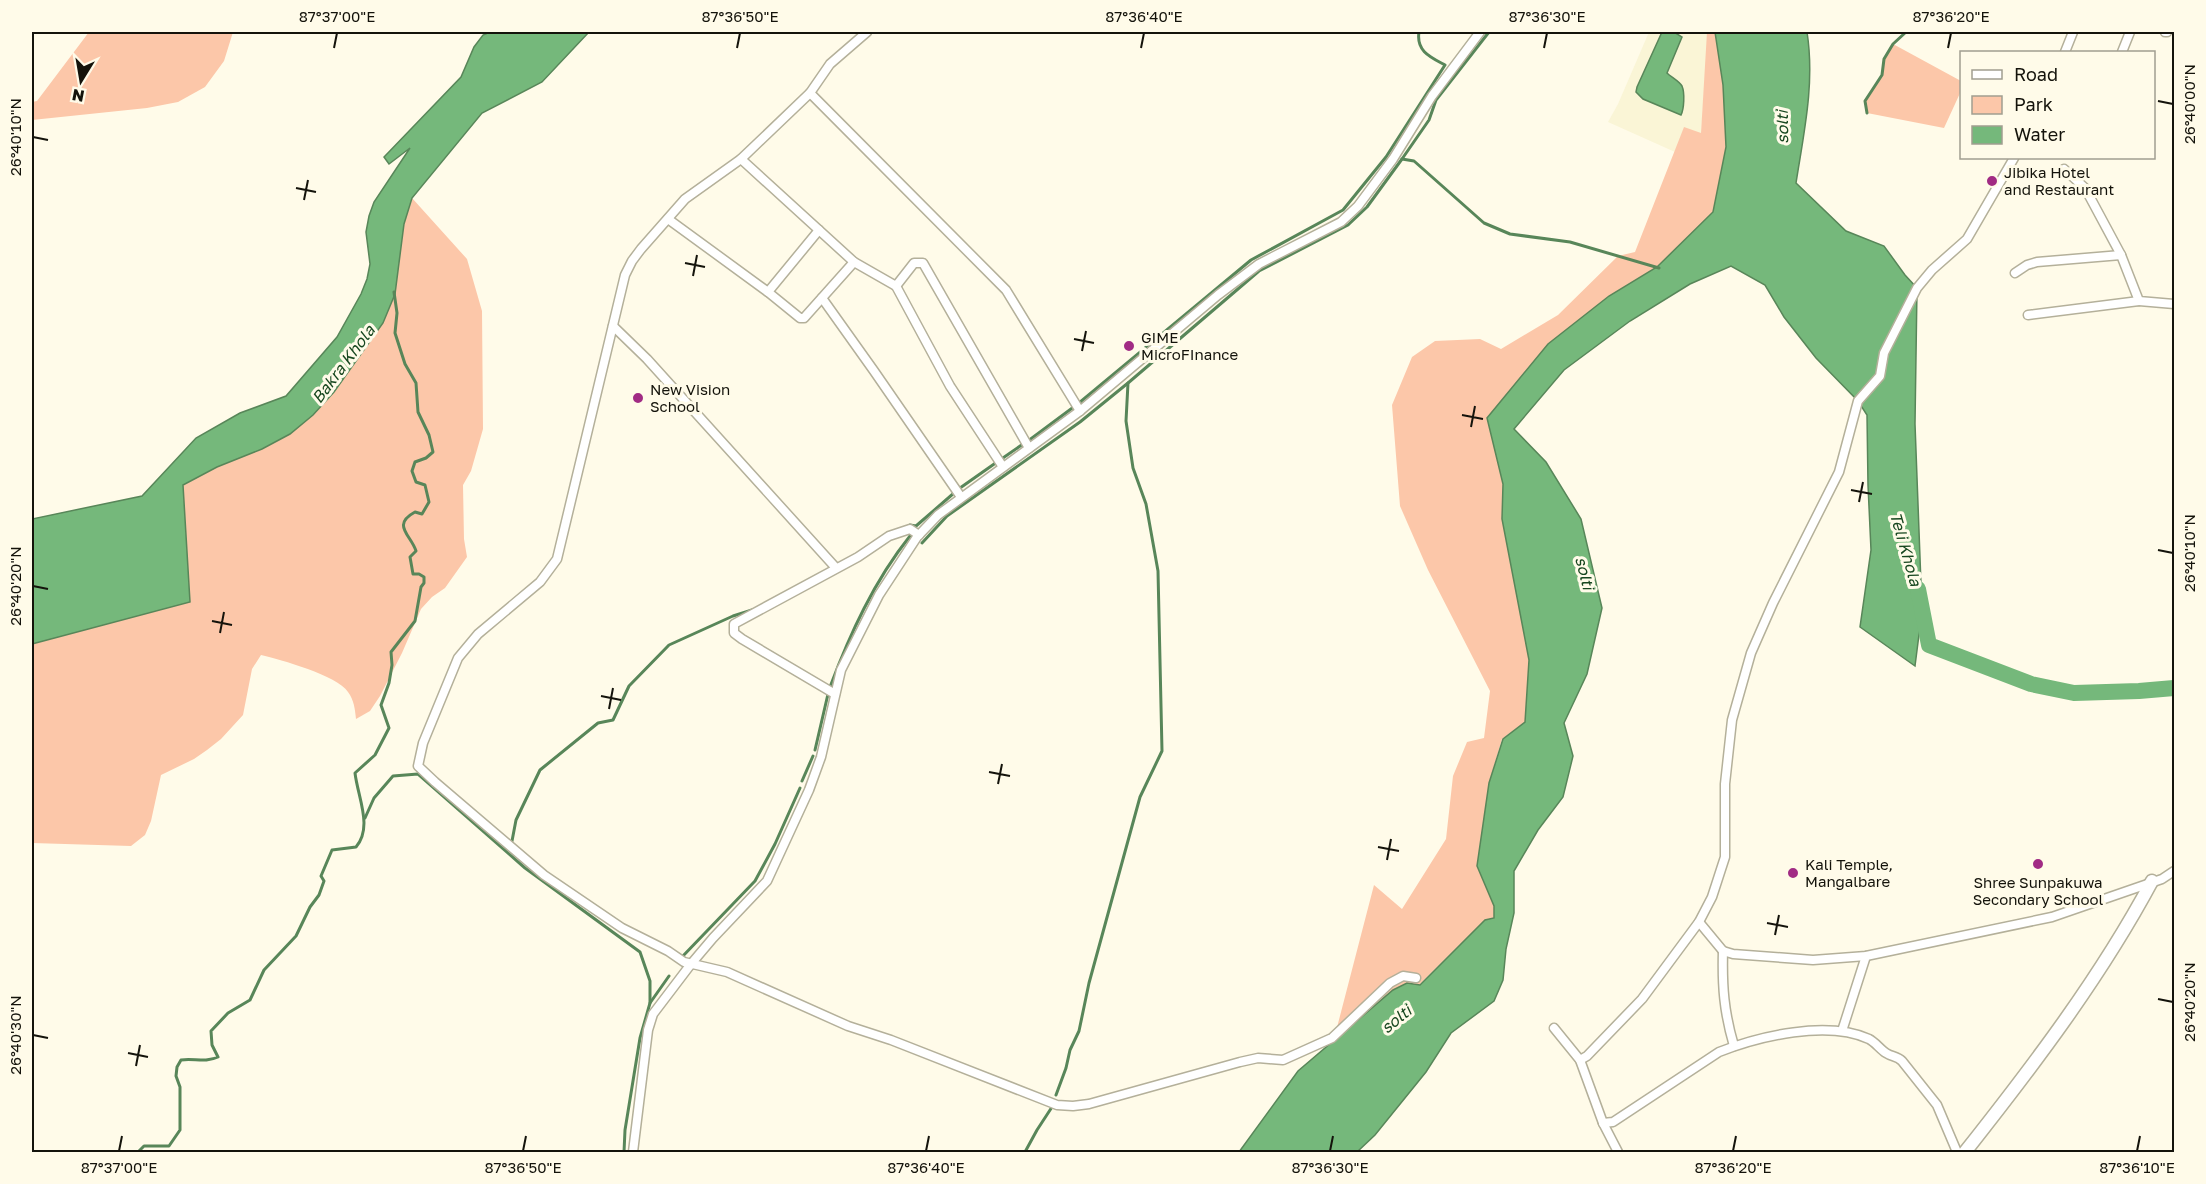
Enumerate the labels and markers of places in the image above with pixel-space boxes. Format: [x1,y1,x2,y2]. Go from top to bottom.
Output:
place label: Jibika Hotel and Restaurant [2004,163,2114,198]
marker: Jibika Hotel and Restaurant [1985,174,1999,188]
place label: GIME MicroFInance [1141,328,1239,363]
marker: GIME MicroFInance [1122,339,1136,353]
place label: New Vision School [650,380,730,415]
marker: New Vision School [631,391,645,405]
place label: Kali Temple, Mangalbare [1805,855,1893,890]
marker: Shree Sunpakuwa Secondary School [2031,857,2045,871]
marker: Kali Temple, Mangalbare [1786,866,1800,880]
place label: Shree Sunpakuwa Secondary School [1973,873,2104,908]

